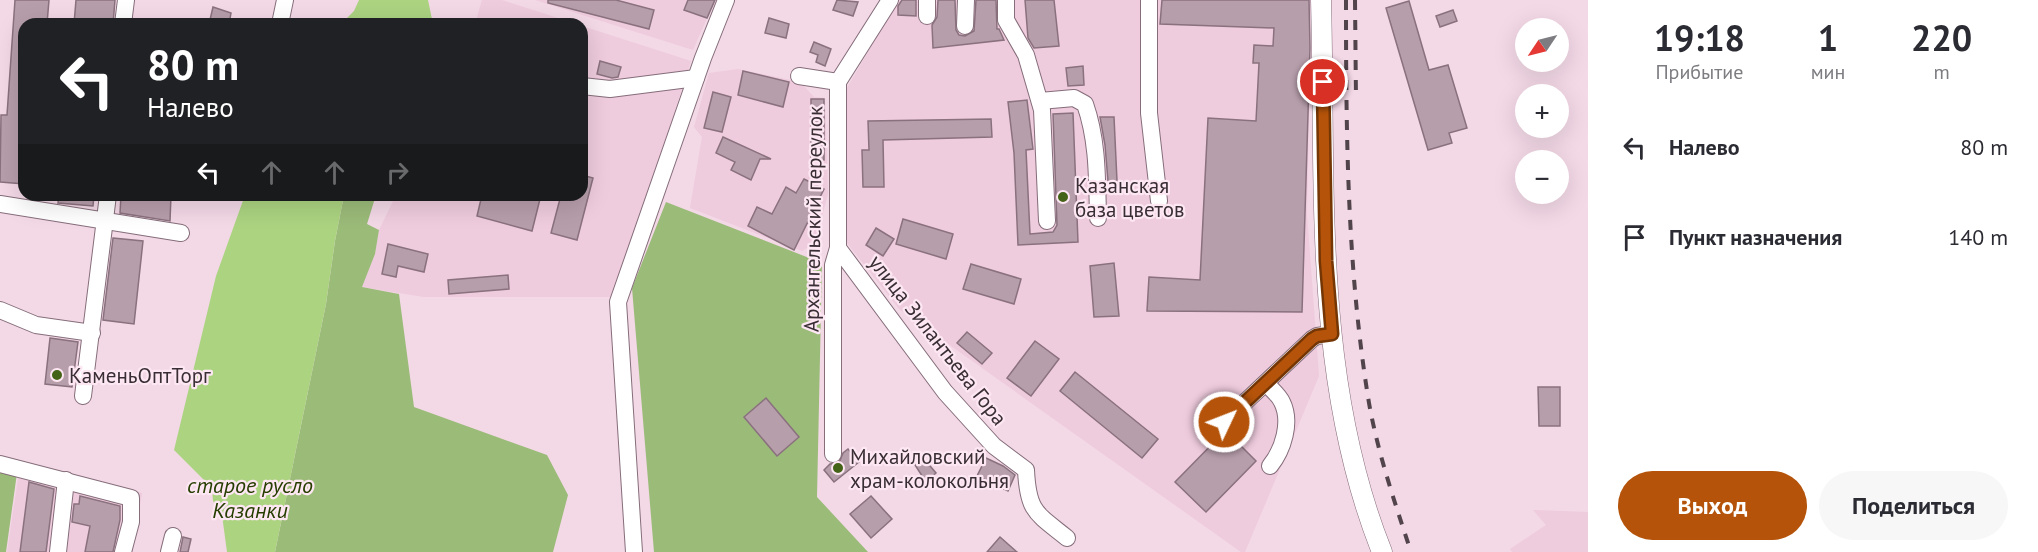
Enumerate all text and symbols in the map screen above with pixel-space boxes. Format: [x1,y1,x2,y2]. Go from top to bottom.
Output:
text: 19:18 [1654,14,1745,61]
text: 1 [1818,14,1838,61]
text: 220 [1911,14,1972,61]
north arrow [1515,18,1569,72]
map controls [1515,18,1569,204]
text: 80 m [147,37,239,92]
icon: left [48,42,126,120]
pin [1297,56,1348,107]
text: Прибытие [1655,59,1743,85]
text: мин [1811,59,1845,85]
text: m [1934,59,1950,85]
icon: arrive [1306,65,1339,98]
button: + [1515,84,1569,138]
text: Налево [147,90,234,124]
street label: Архангельский переулок [798,106,828,332]
icon: left [1618,131,1651,164]
text: Налево [1669,133,1740,161]
text: 80 m [1960,133,2008,161]
button: − [1515,150,1569,204]
icon: left [192,156,225,189]
icon: ahead [255,156,288,189]
icon: ahead [318,156,351,189]
icon: right [381,156,414,189]
place label: Казанская база цветов [1075,172,1184,223]
marker: Казанская база цветов [1056,190,1070,204]
icon: arrive [1618,221,1651,254]
text: Пункт назначения [1669,223,1842,251]
text: 140 m [1948,223,2008,251]
street label: улица Зилантьева Гора [863,249,1013,431]
place label: КаменьОптТорг [69,362,211,389]
marker: КаменьОптТорг [50,368,64,382]
position arrow [1192,390,1256,454]
place label: Михайловский храм-колокольня [850,443,1009,494]
marker: Михайловский храм-колокольня [831,461,845,475]
water label: старое русло Казанки [187,471,313,524]
button: Выход [1618,471,1807,540]
button: Поделиться [1819,471,2008,540]

